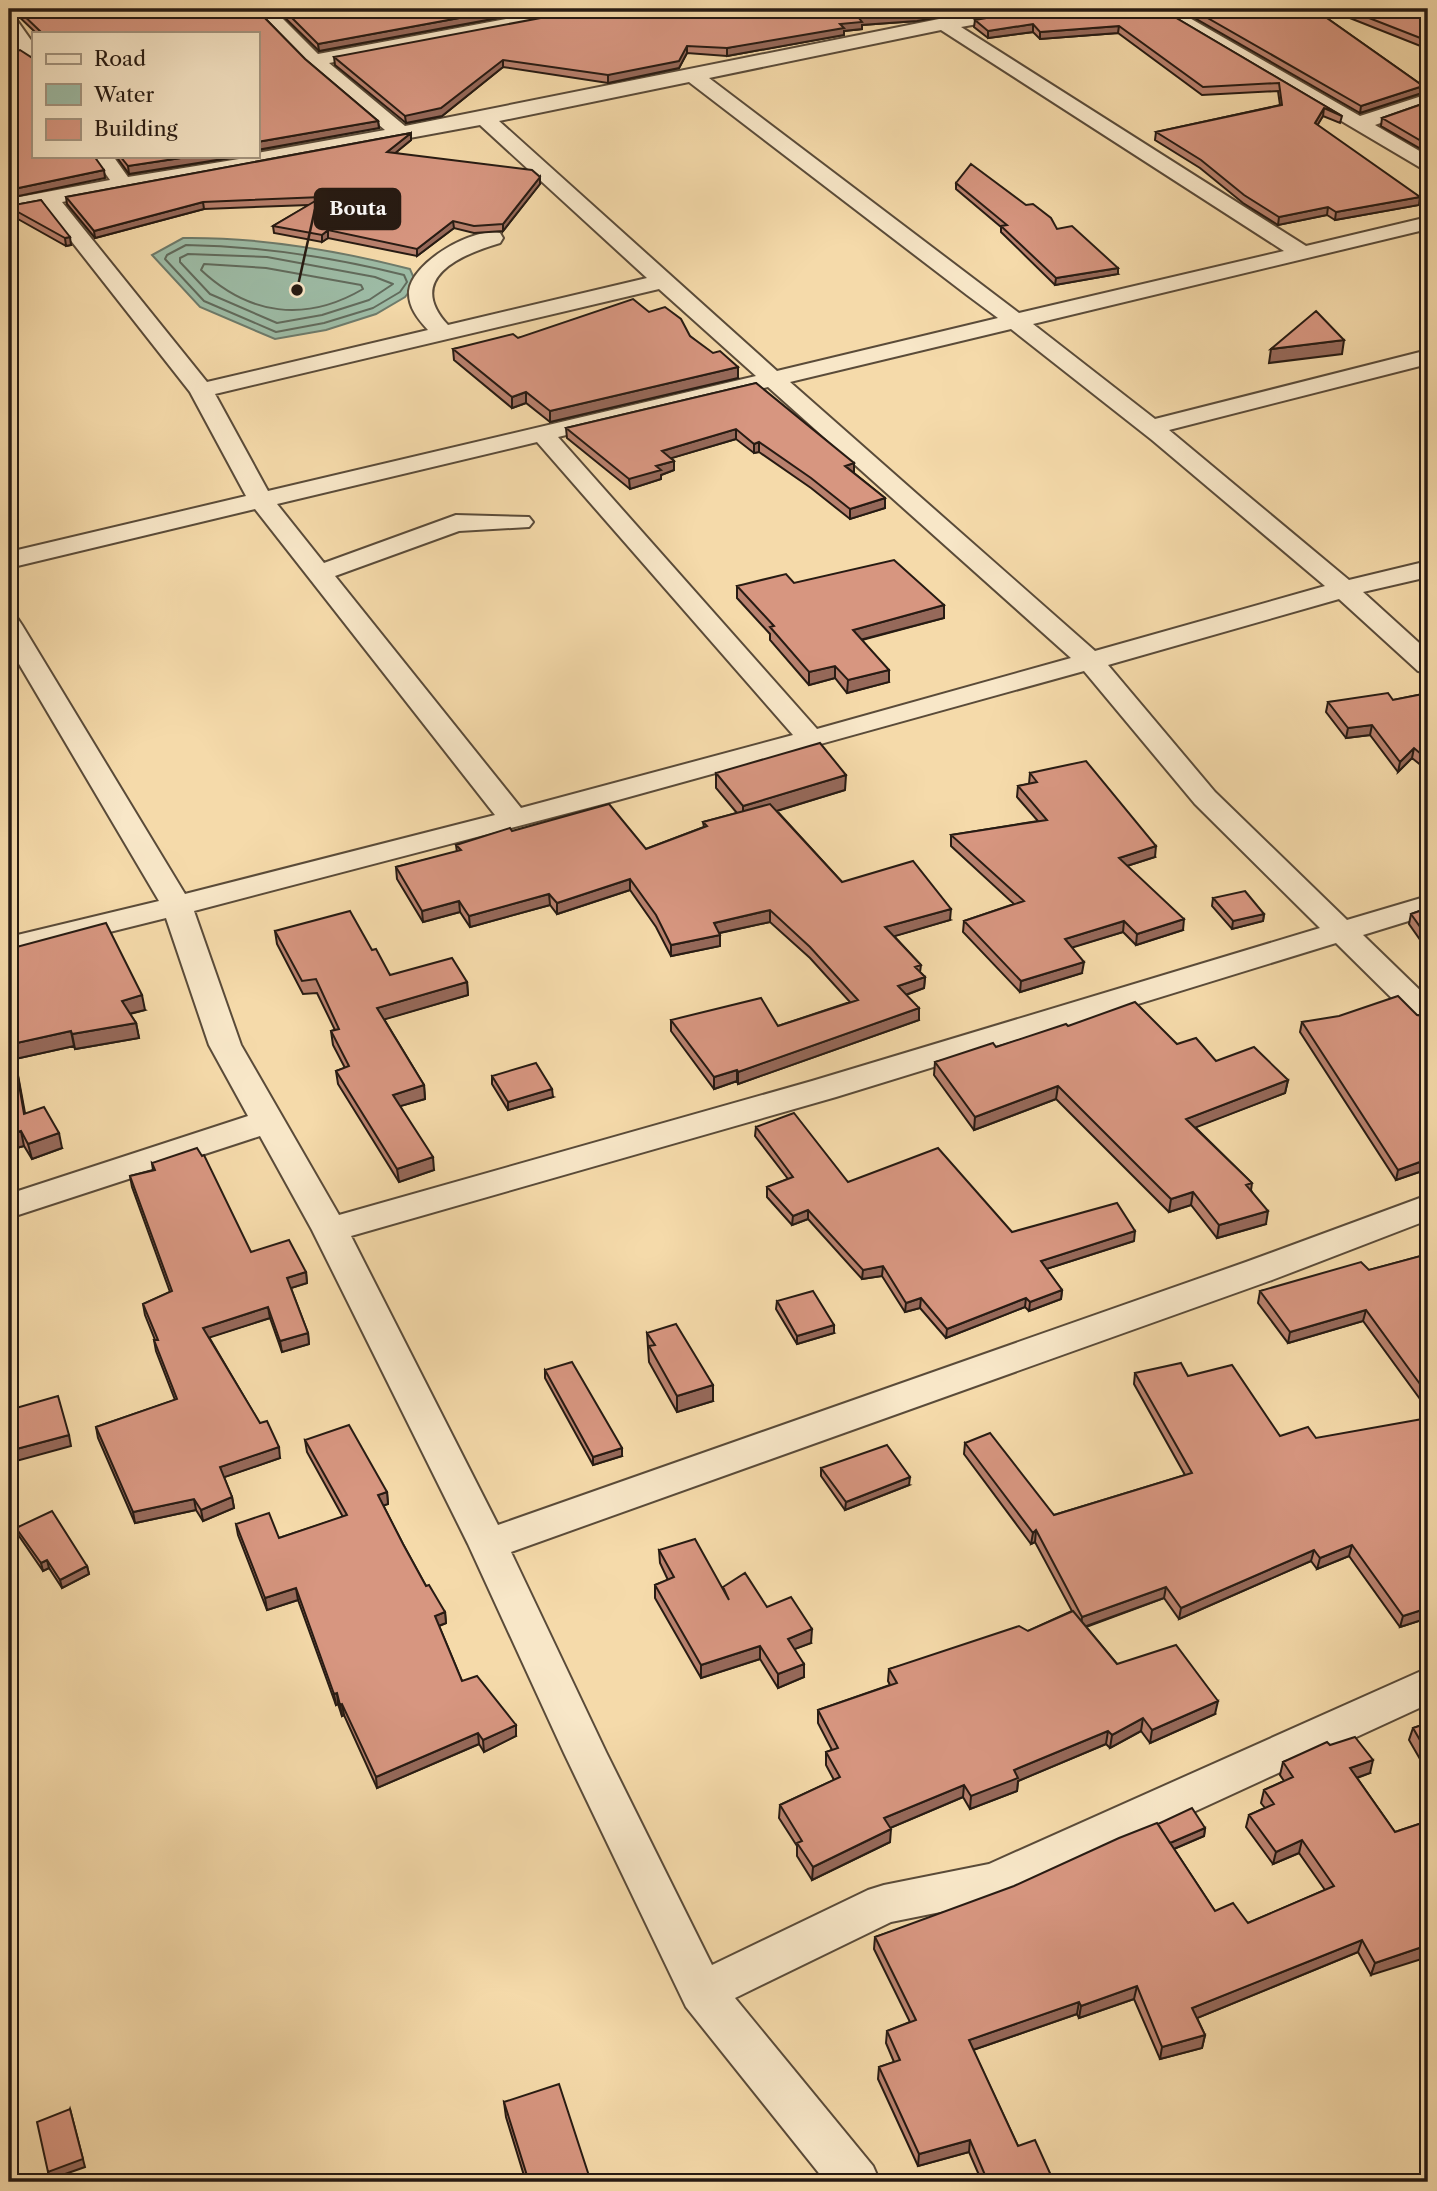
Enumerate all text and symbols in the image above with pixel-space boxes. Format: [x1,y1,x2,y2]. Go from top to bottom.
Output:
legend [32,32,259,158]
text: Road [94,46,146,71]
text: Water [93,82,154,107]
text: Building [94,116,179,141]
callout: Bouta [315,189,400,229]
text: Bouta [329,197,388,220]

